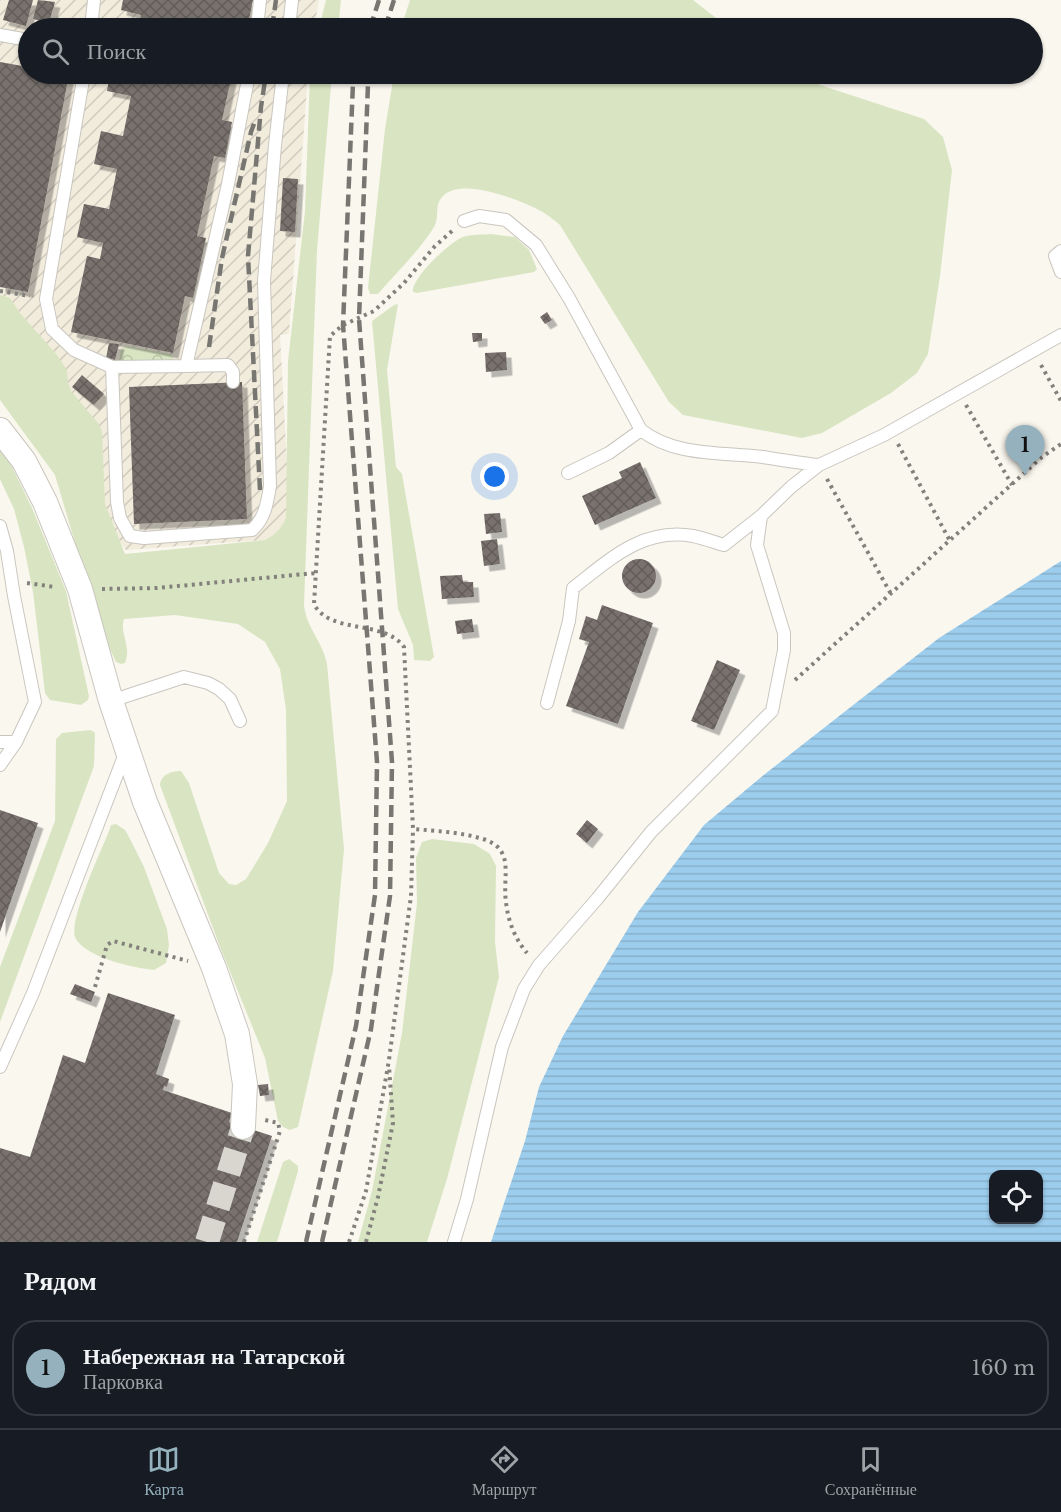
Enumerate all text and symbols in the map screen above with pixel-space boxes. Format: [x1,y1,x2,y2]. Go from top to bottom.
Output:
search box [18,18,1043,84]
icon: search [39,35,72,68]
text: Поиск [87,38,146,65]
pin: 1 [1006,426,1044,475]
your location [480,462,509,491]
map controls [989,1170,1043,1224]
button: locate [989,1170,1043,1224]
text: Рядом [24,1265,97,1297]
text: Набережная на Татарской [83,1343,345,1370]
text: 1 [41,1356,50,1380]
text: 160 m [972,1356,1035,1380]
text: Парковка [83,1370,163,1394]
tab: Карта [144,1443,184,1499]
tab: Маршрут [472,1443,537,1499]
tab: Сохранённые [825,1443,917,1499]

